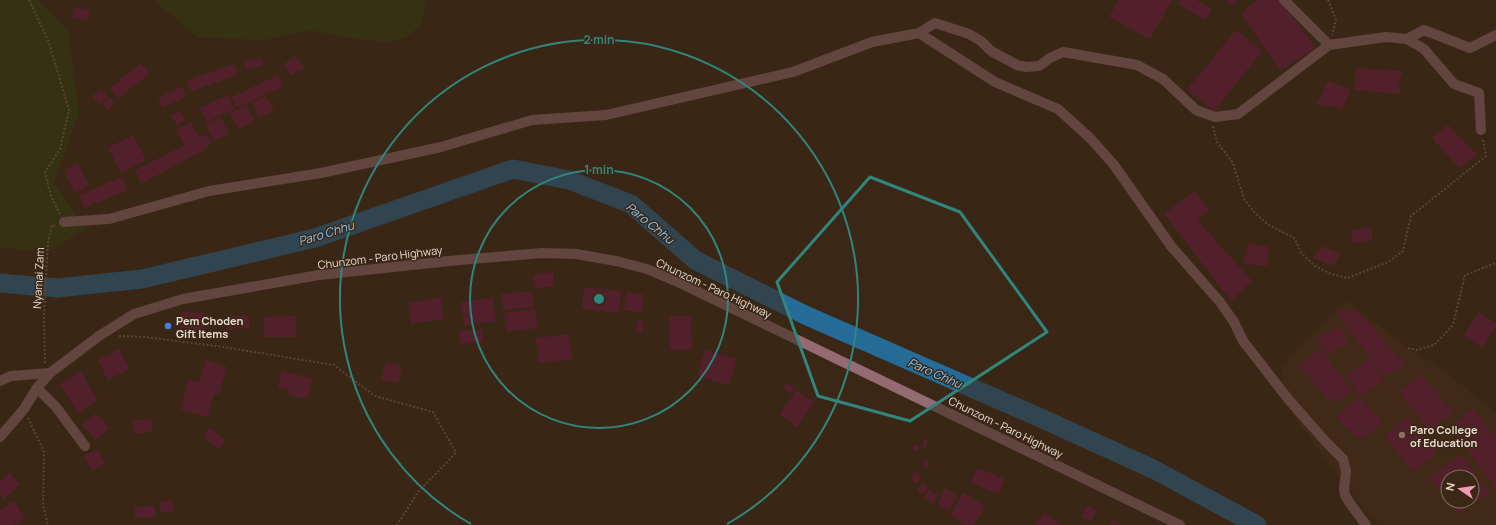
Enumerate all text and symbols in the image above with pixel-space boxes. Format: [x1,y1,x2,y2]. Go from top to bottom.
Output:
text: 2 min [583,31,615,48]
text: 1 min [584,161,614,178]
water label: Paro Chhu [622,198,678,248]
water label: Paro Chhu [296,216,357,250]
street label: Chunzom - Paro Highway [317,242,443,272]
street label: Nyamai Zam [29,247,47,309]
street label: Chunzom - Paro Highway [654,255,774,321]
centre of rings [592,292,606,306]
place label: Pem Choden Gift Items [176,313,244,341]
marker: Pem Choden Gift Items [163,321,173,331]
water label: Paro Chhu [905,354,965,393]
street label: Chunzom - Paro Highway [946,393,1066,461]
place label: Paro College of Education [1410,422,1478,450]
marker: Paro College of Education [1397,430,1407,440]
north arrow [1440,469,1480,509]
text: N [1442,481,1458,492]

